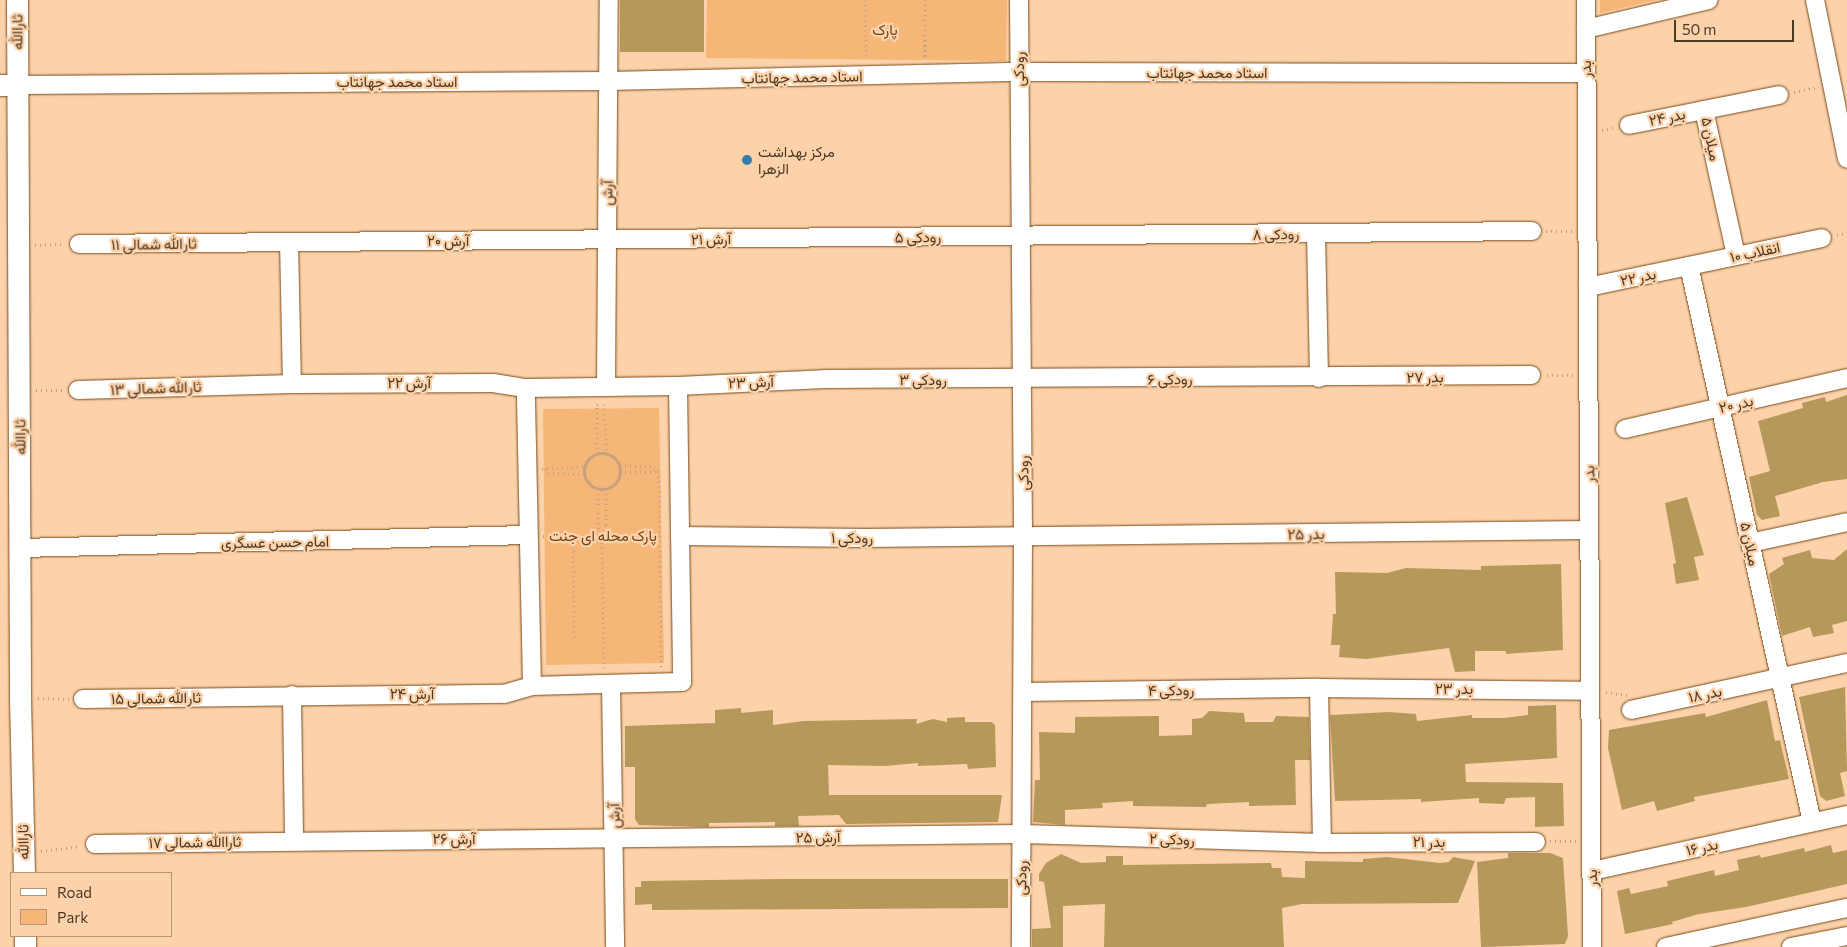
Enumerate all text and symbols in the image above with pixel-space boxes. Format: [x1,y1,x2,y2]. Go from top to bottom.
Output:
scale bar [1677,10,1797,42]
street label: ثاراالله [8,14,26,50]
text: 50 m [1682,20,1716,38]
park label: پارک [872,21,898,39]
street label: رودکی [1010,52,1028,86]
street label: بدر [1577,60,1595,78]
street label: استاد محمد جهانتاب [1146,64,1268,82]
street label: استاد محمد جهانتاب [741,67,863,87]
street label: استاد محمد جهانتاب [336,73,458,91]
street label: بدر ۲۴ [1647,105,1687,129]
street label: میلان ۵ [1698,115,1724,163]
place label: مرکز بهداشت الزهرا [758,142,835,177]
marker: مرکز بهداشت الزهرا [740,153,754,167]
street label: آرش [598,180,616,206]
street label: رودکی ۸ [1253,225,1299,243]
street label: رودکی ۵ [894,228,942,246]
street label: آرش ۲۱ [691,230,731,248]
street label: آرش ۲۰ [427,232,469,250]
street label: ثارالله شمالی ۱۱ [111,234,197,254]
street label: انقلاب ۱۰ [1728,238,1782,266]
street label: بدر ۲۲ [1618,264,1658,290]
street label: بدر ۲۷ [1406,368,1444,386]
street label: رودکی ۶ [1147,370,1193,388]
street label: رودکی ۳ [899,371,947,389]
street label: آرش ۲۳ [728,372,774,392]
street label: آرش ۲۲ [387,374,431,392]
street label: ثارالله شمالی ۱۳ [110,377,202,399]
street label: بدر ۲۰ [1717,391,1755,417]
street label: ثاراالله [11,419,29,455]
street label: رودکی [1014,455,1032,491]
street label: بدر [1580,465,1598,483]
street label: میلان ۵ [1737,520,1763,568]
street label: بدر ۲۵ [1287,525,1325,543]
park label: پارک محله ای جنت [549,527,657,545]
street label: رودکی ۱ [831,529,873,547]
street label: امام حسن عسگری [221,532,329,552]
street label: بدر ۲۳ [1435,680,1473,698]
street label: رودکی ۴ [1148,681,1194,699]
street label: بدر ۱‍۸ [1687,682,1723,706]
street label: آرش ۲۴ [390,685,434,703]
street label: ثارالله شمالی ۱۵ [111,688,201,708]
street label: آرش [605,803,623,829]
street label: ثاراالله [14,824,32,860]
street label: آرش ۲۵ [795,828,841,846]
street label: رودکی ۲ [1149,829,1195,849]
street label: آرش ۲۶ [432,830,476,848]
street label: ثاراالله شمالی ۱۷ [149,832,241,852]
street label: بدر ۲۱ [1413,833,1445,851]
street label: بدر ۱۶ [1684,835,1720,859]
street label: رودکی [1012,860,1030,896]
street label: بدر [1583,869,1601,887]
legend [10,872,172,937]
text: Road [57,883,92,901]
text: Park [57,908,88,926]

